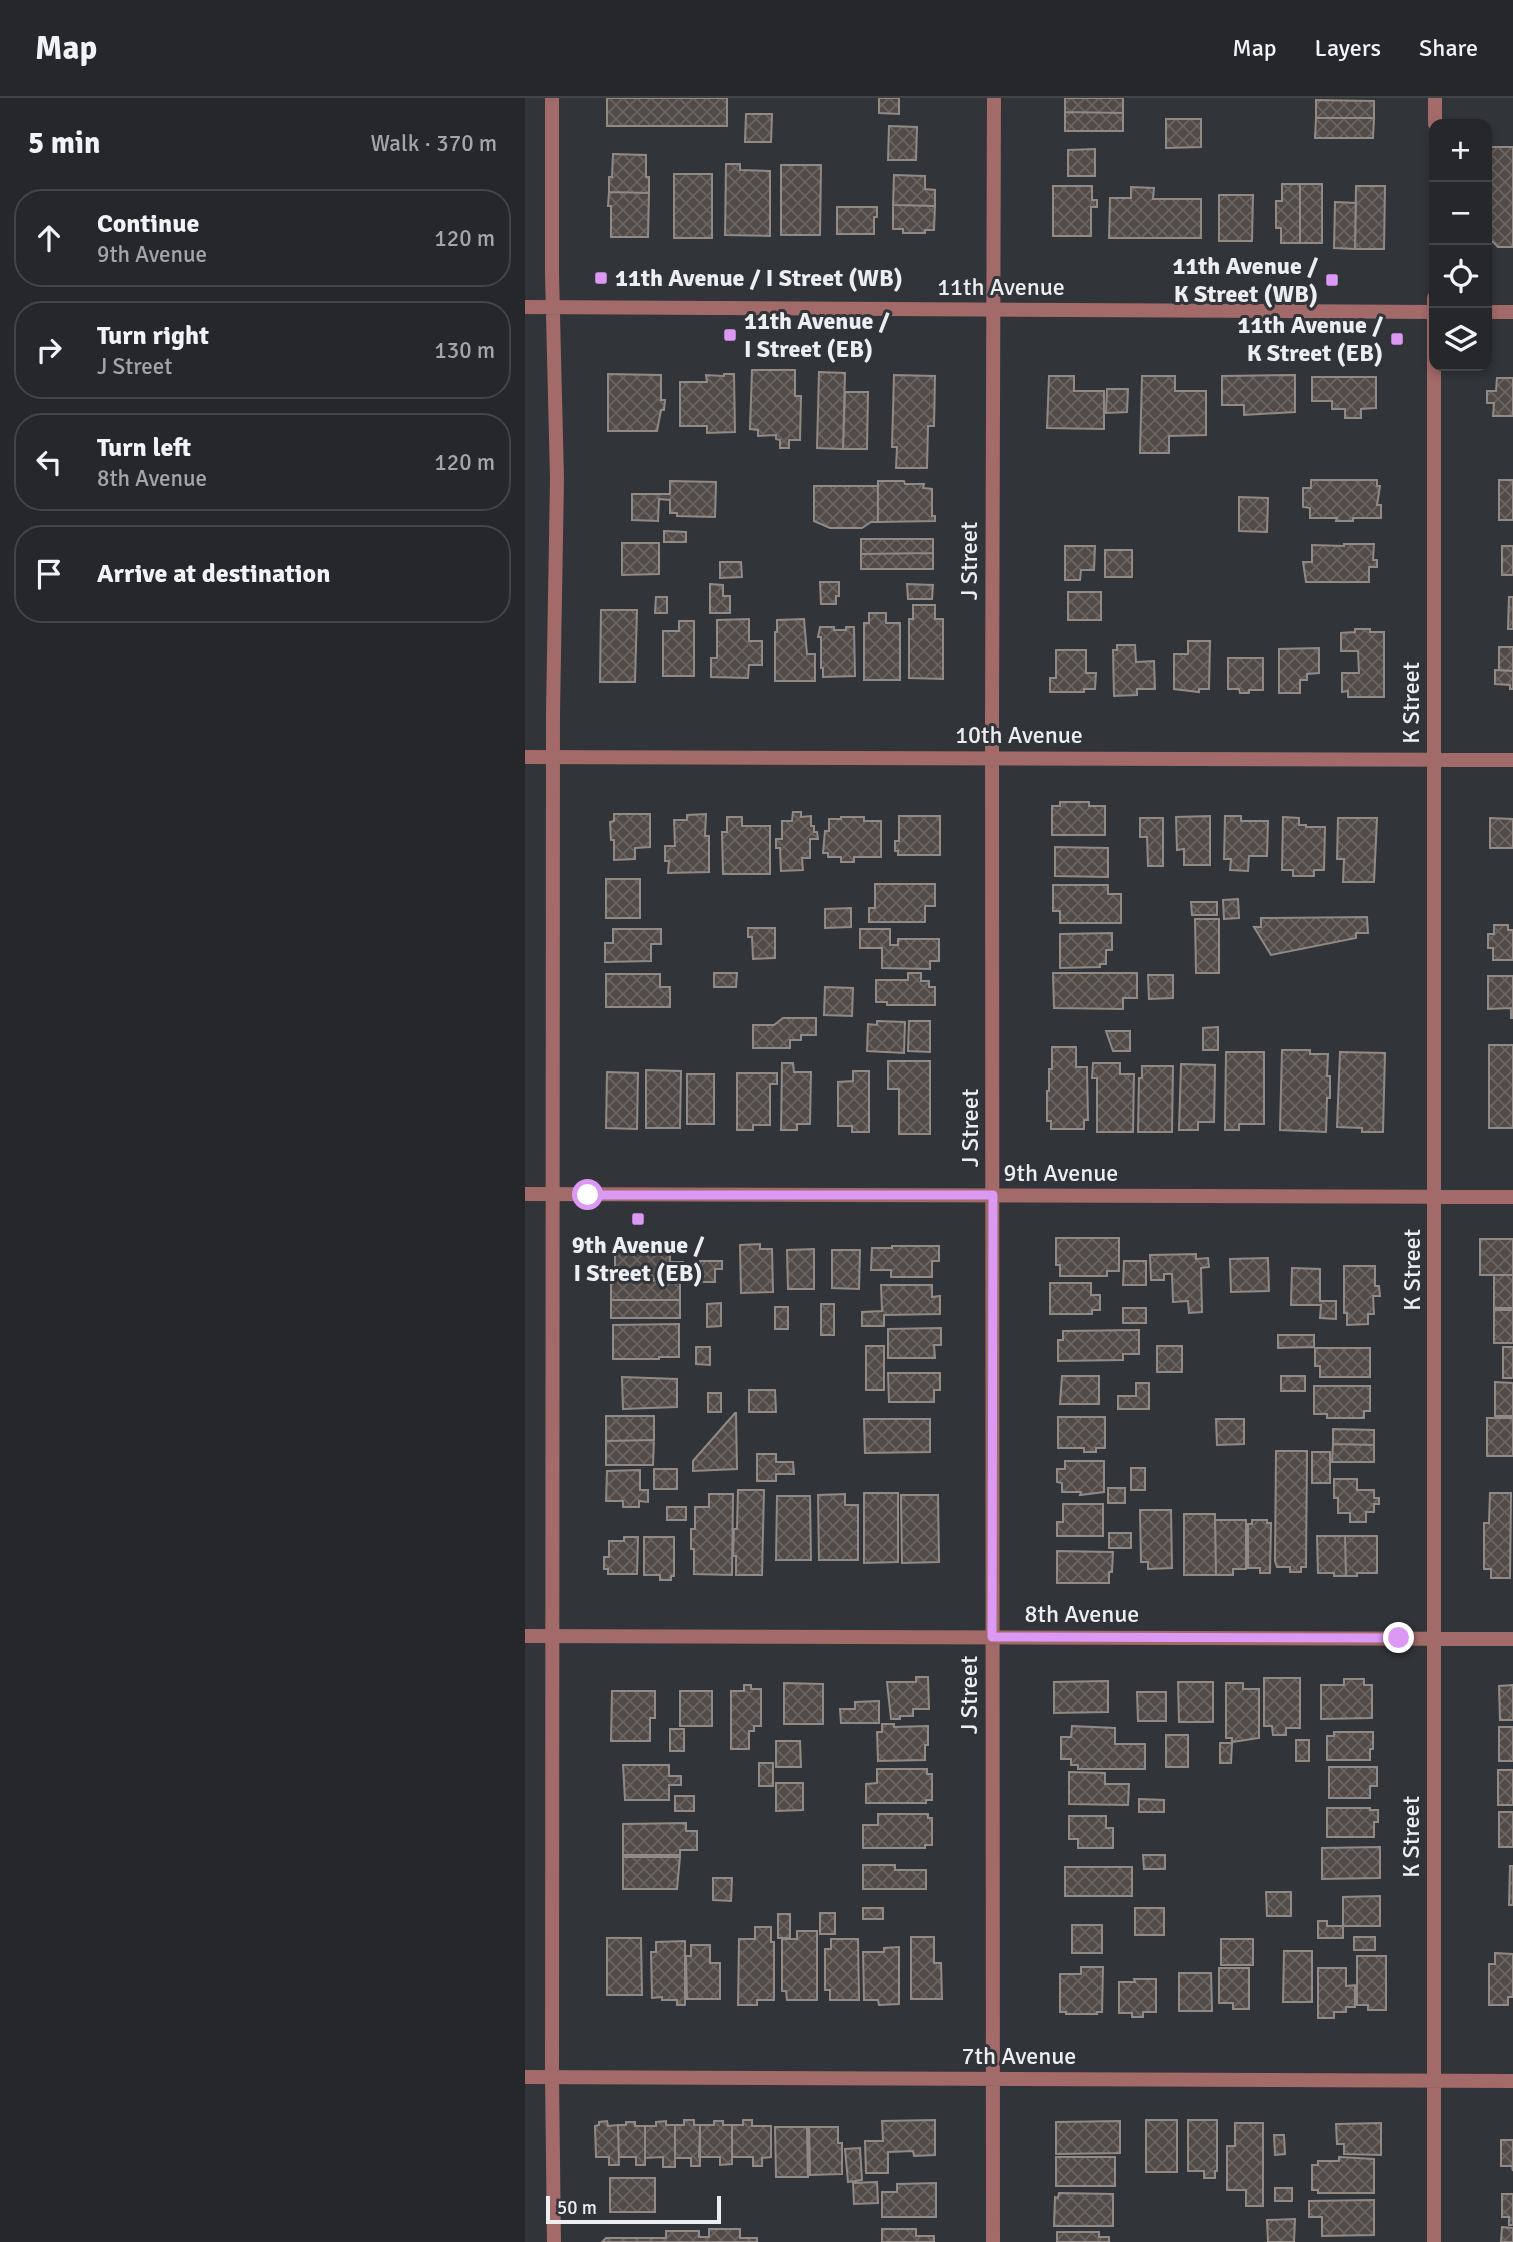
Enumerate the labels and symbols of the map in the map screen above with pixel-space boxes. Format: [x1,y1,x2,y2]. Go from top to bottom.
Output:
place label: 11th Avenue / K Street (WB) [1172,251,1318,309]
place label: 11th Avenue / I Street (WB) [615,263,903,293]
marker: 11th Avenue / I Street (WB) [593,270,609,286]
street label: 11th Avenue [937,272,1065,302]
marker: 11th Avenue / K Street (WB) [1324,272,1340,288]
place label: 11th Avenue / I Street (EB) [744,306,890,364]
place label: 11th Avenue / K Street (EB) [1237,310,1383,368]
marker: 11th Avenue / I Street (EB) [722,327,738,343]
marker: 11th Avenue / K Street (EB) [1389,331,1405,347]
street label: J Street [954,522,984,600]
street label: K Street [1396,662,1426,744]
street label: 10th Avenue [955,720,1083,750]
street label: J Street [955,1089,985,1167]
street label: 9th Avenue [1004,1158,1118,1188]
route start [572,1179,603,1210]
marker: 9th Avenue / I Street (EB) [630,1211,646,1227]
street label: K Street [1397,1229,1427,1311]
place label: 9th Avenue / I Street (EB) [572,1230,704,1288]
street label: 8th Avenue [1025,1599,1139,1629]
route end [1383,1622,1414,1653]
street label: J Street [954,1656,984,1734]
street label: K Street [1396,1796,1426,1878]
street label: 7th Avenue [962,2041,1076,2071]
scale bar [546,2193,721,2225]

